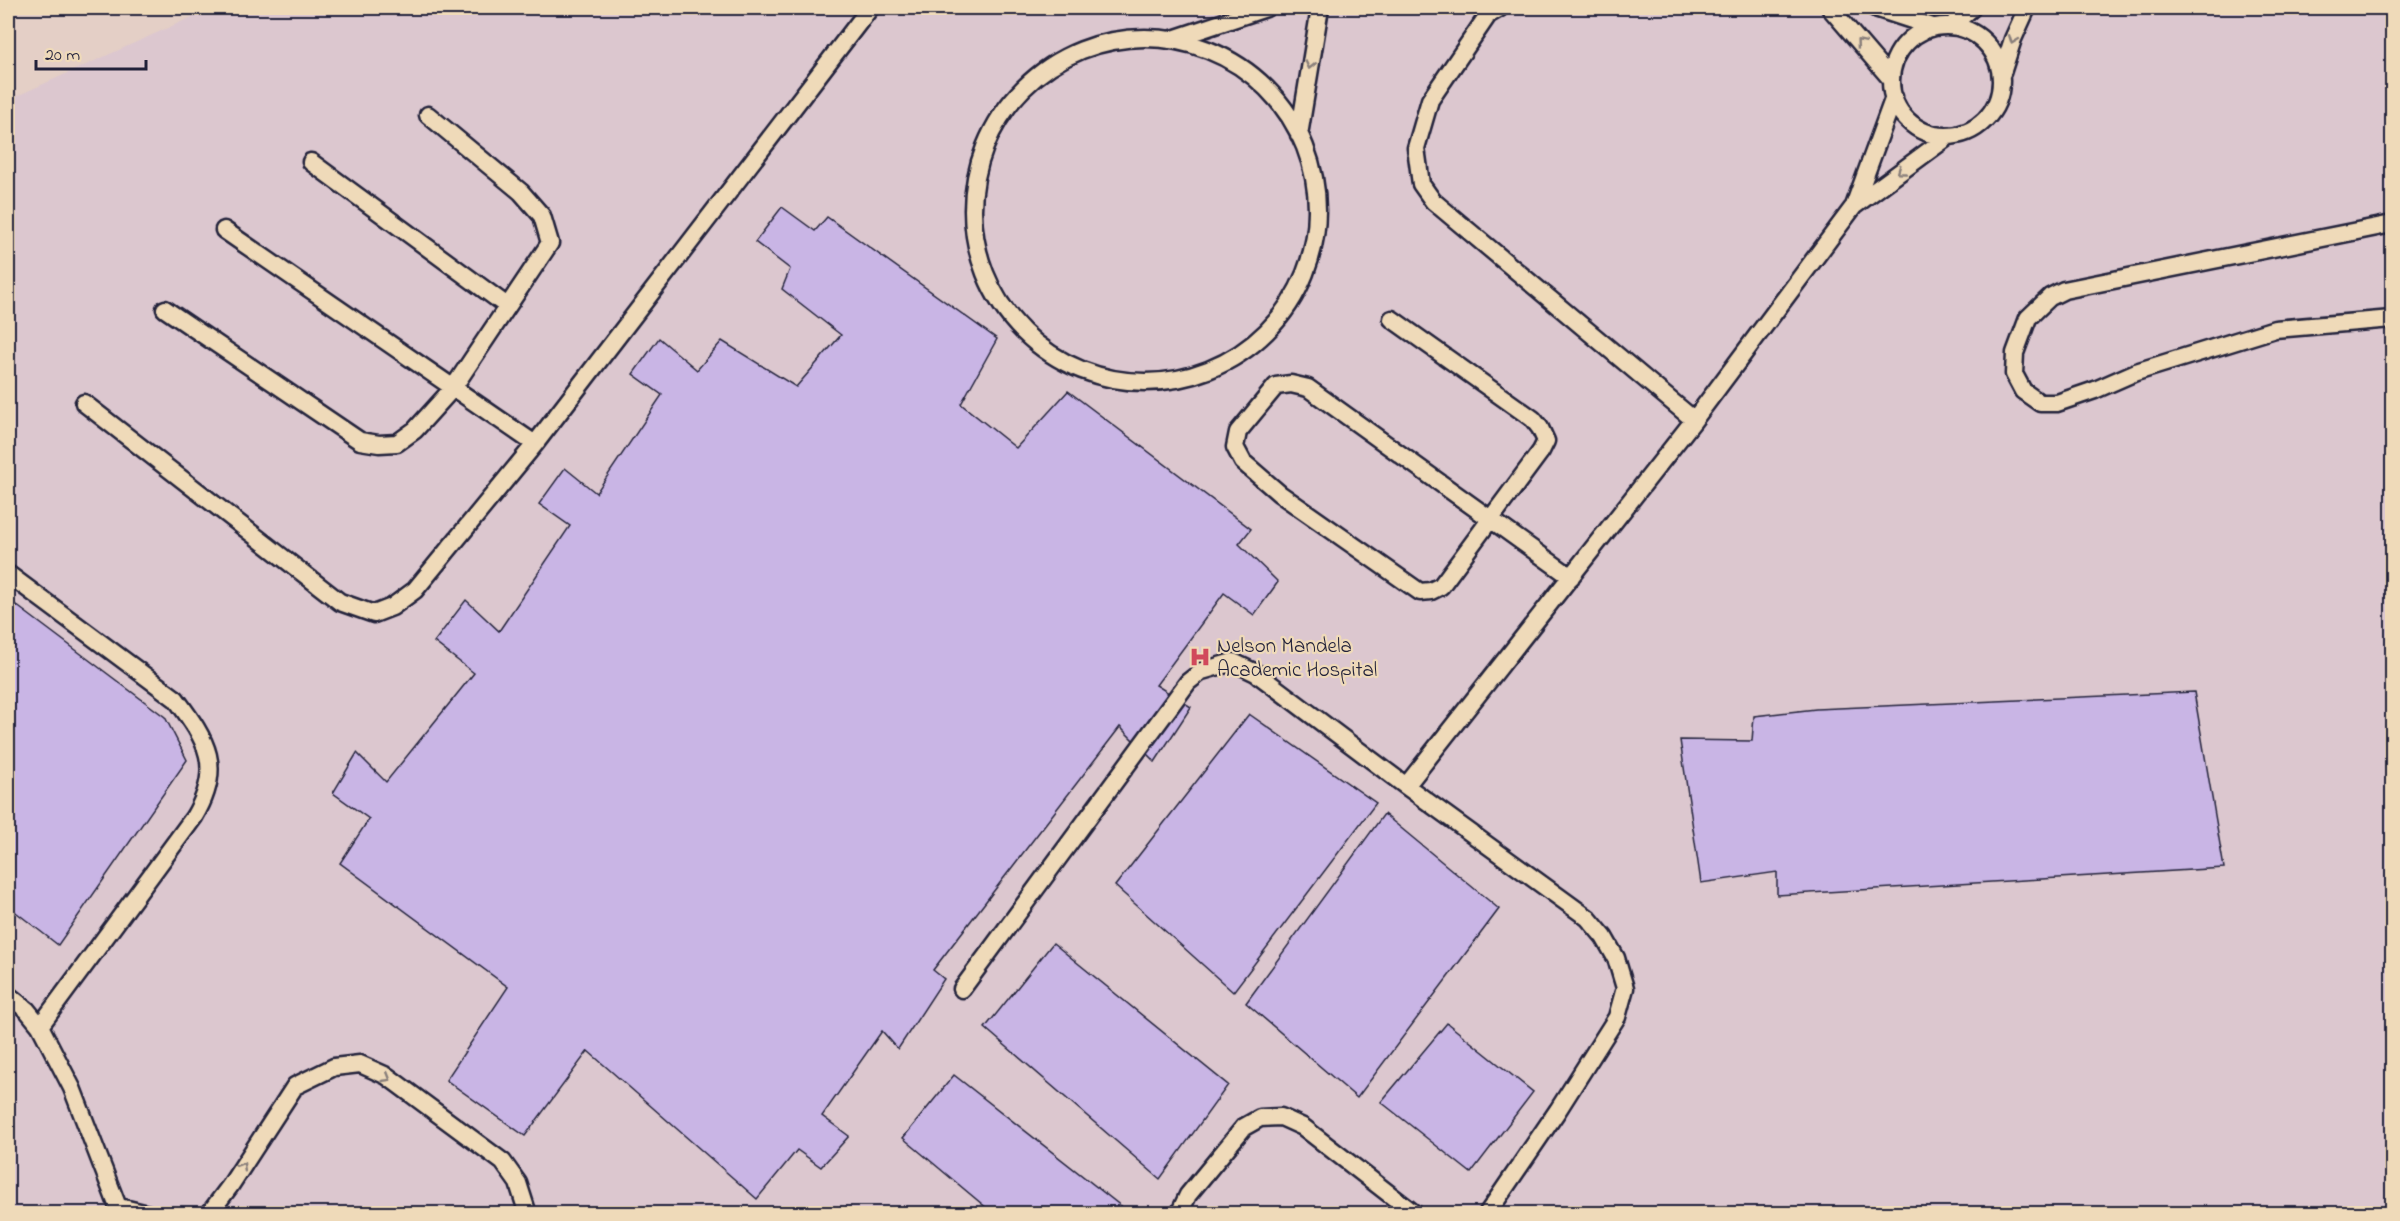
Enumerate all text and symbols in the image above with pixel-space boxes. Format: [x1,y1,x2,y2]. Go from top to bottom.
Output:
scale bar [36,33,146,71]
one-way arrow [2008,34,2020,45]
one-way arrow [1856,39,1867,50]
text: 20 m [45,43,80,69]
one-way arrow [1305,60,1318,70]
one-way arrow [1897,164,1908,175]
place label: Nelson Mandela Academic Hospital [1217,632,1377,686]
hospital icon: Nelson Mandela Academic Hospital [1188,645,1212,669]
one-way arrow [381,1070,391,1082]
one-way arrow [235,1162,247,1172]

